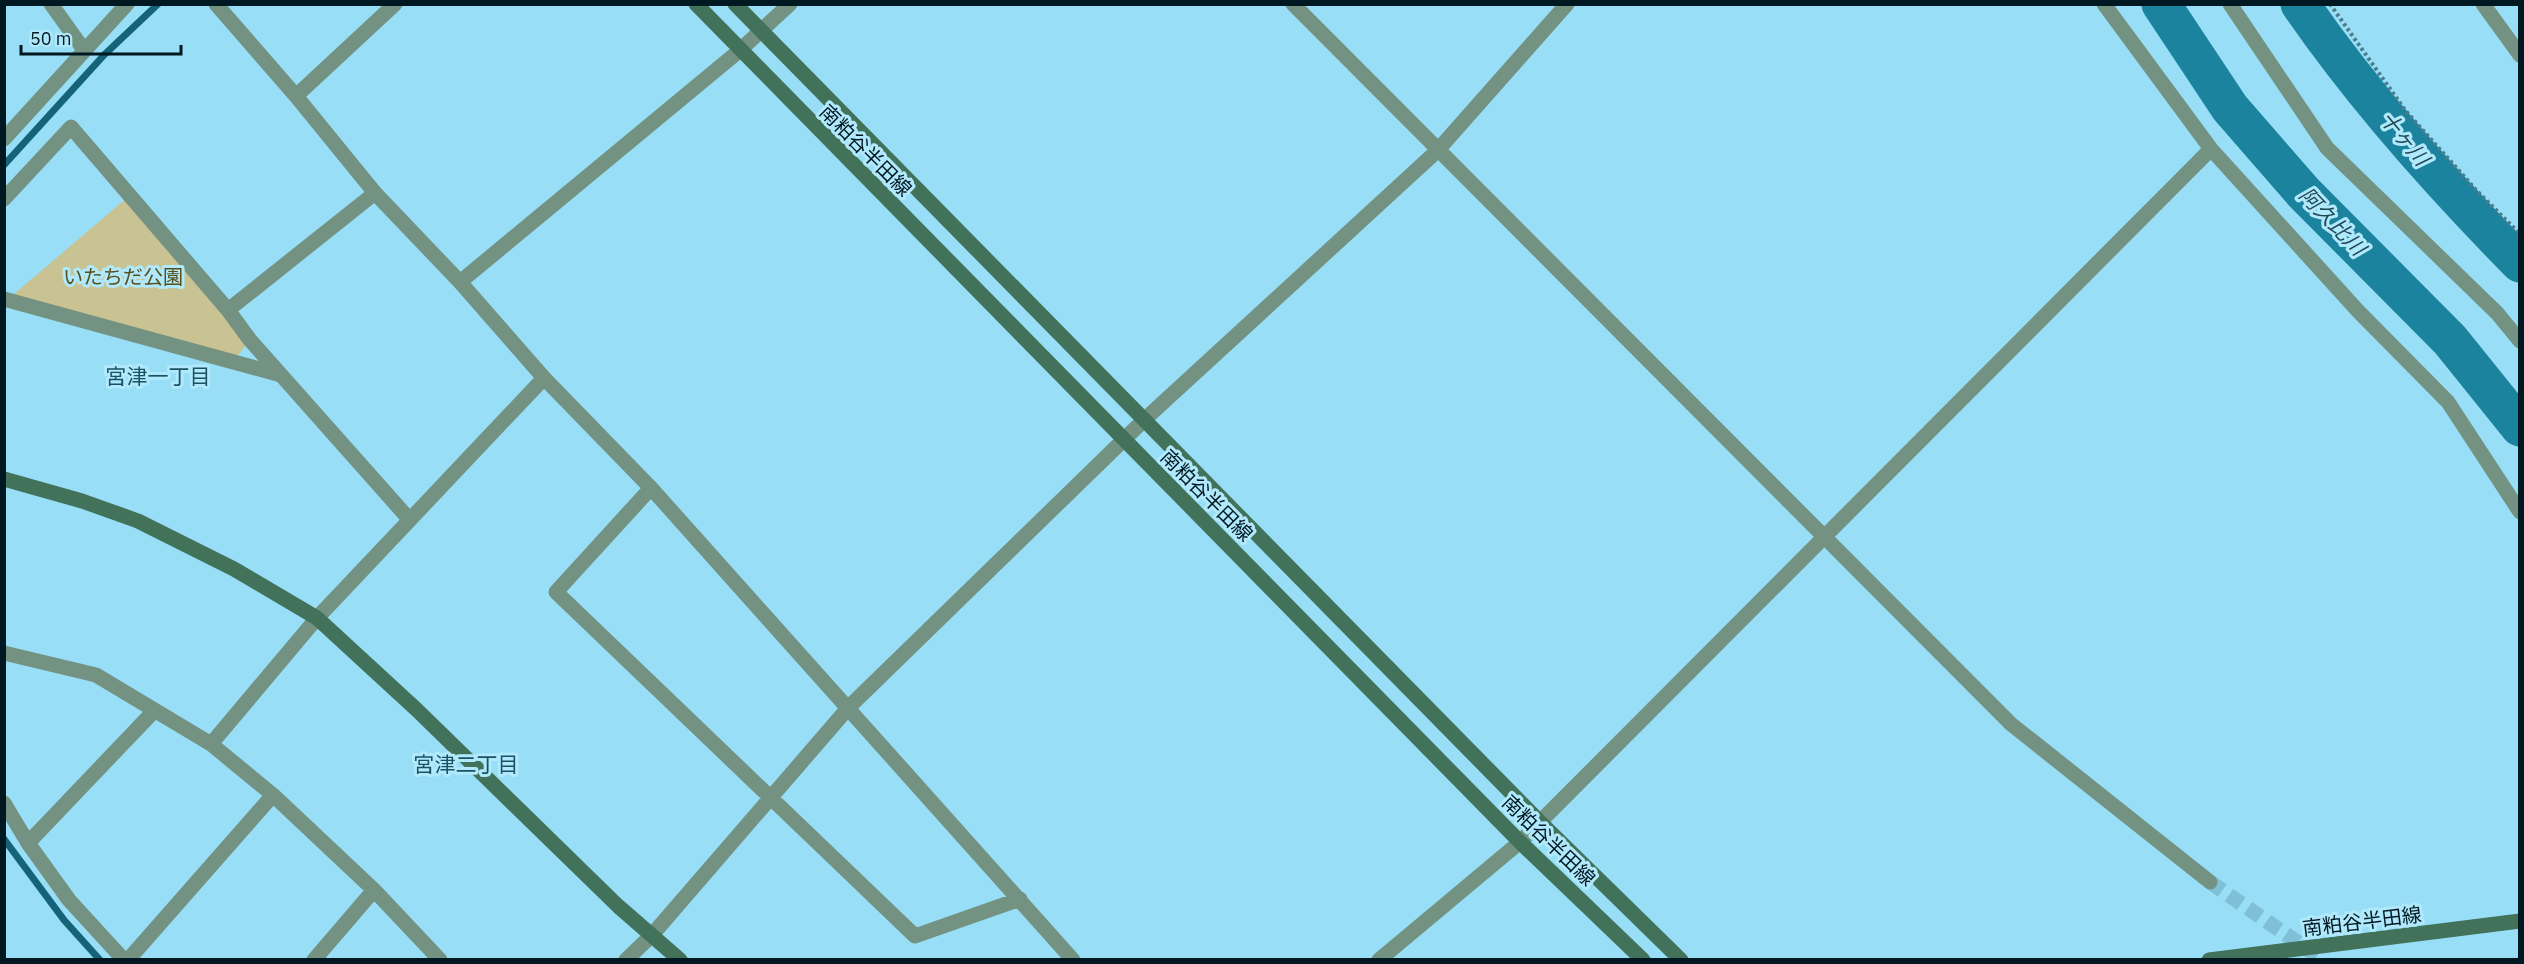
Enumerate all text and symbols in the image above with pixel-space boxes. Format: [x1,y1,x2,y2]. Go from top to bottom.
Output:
scale bar [21,18,182,56]
text: 50 m [30,27,72,50]
street label: 南粕谷半田線 [814,98,918,202]
water label: 十ヶ川 [2374,105,2437,173]
water label: 阿久比川 [2294,181,2374,262]
park label: いたちだ公園 [63,263,183,290]
district label: 宮津一丁目 [106,362,211,390]
street label: 南粕谷半田線 [1155,443,1259,547]
district label: 宮津二丁目 [414,750,519,778]
street label: 南粕谷半田線 [1496,789,1602,891]
street label: 南粕谷半田線 [2301,900,2423,942]

